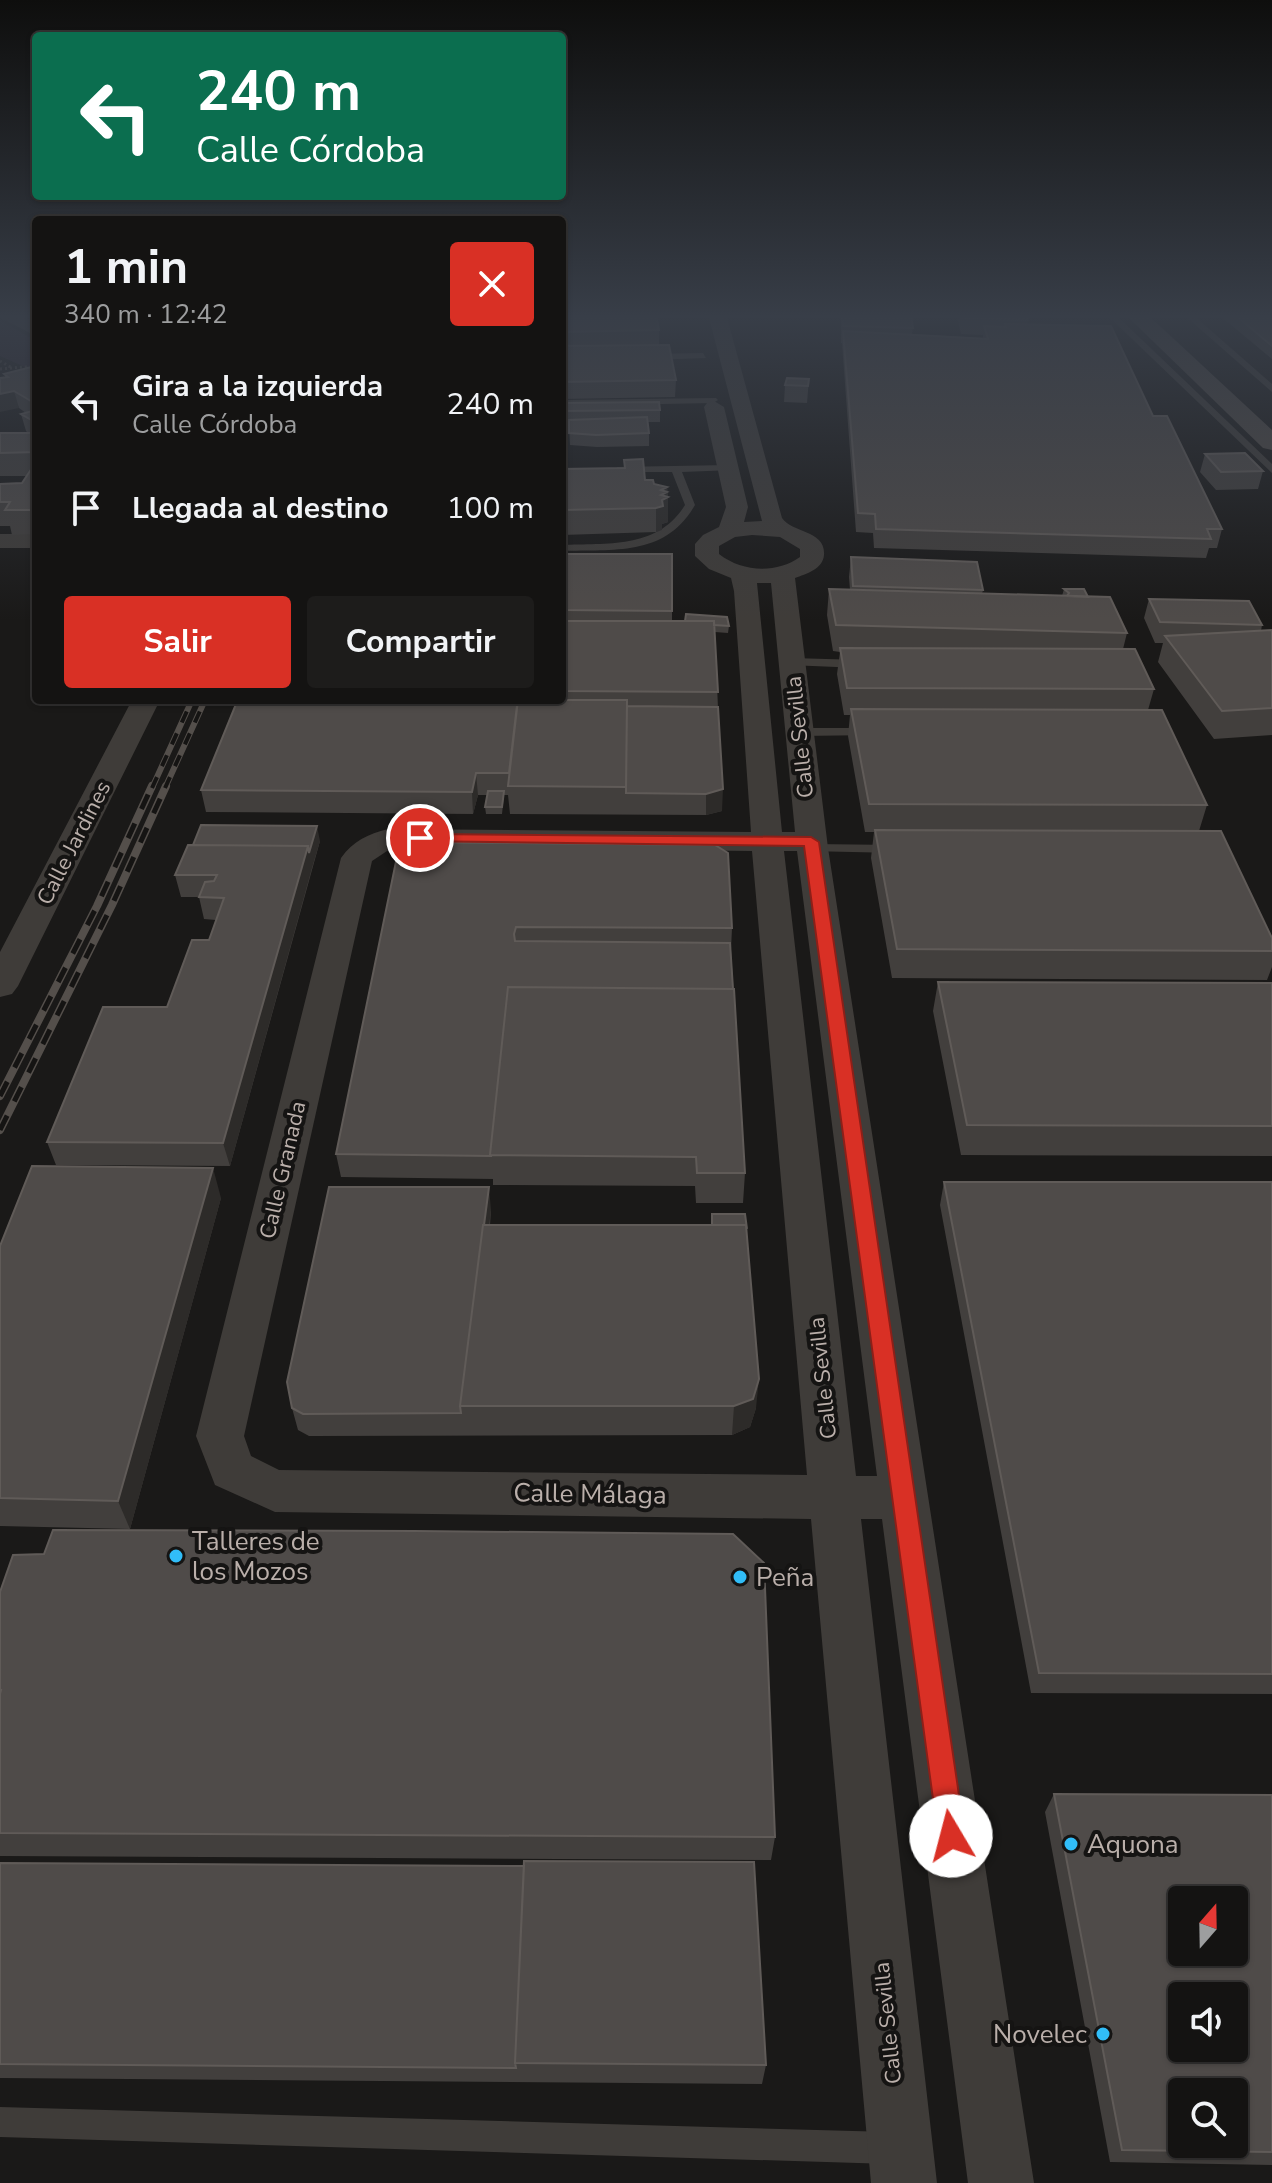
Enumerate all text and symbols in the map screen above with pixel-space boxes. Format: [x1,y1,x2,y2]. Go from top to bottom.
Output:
text: 240 m [196,53,361,130]
icon: left [64,64,168,168]
text: Calle Córdoba [196,126,425,175]
text: 1 min [64,234,188,300]
button: close [450,242,534,326]
text: 340 m · 12:42 [64,297,227,332]
text: Gira a la izquierda [132,366,383,407]
icon: left [64,382,108,426]
text: 240 m [447,384,534,425]
text: Calle Córdoba [132,407,297,442]
icon: arrive [64,486,108,530]
text: Llegada al destino [132,488,388,529]
text: 100 m [447,488,534,529]
button: Salir [64,596,291,688]
button: Compartir [307,596,534,688]
street label: Calle Sevilla [779,674,821,800]
street label: Calle Jardines [30,776,118,910]
pin [386,804,454,872]
icon: arrive [398,816,442,860]
street label: Calle Granada [253,1098,313,1242]
street label: Calle Sevilla [802,1315,844,1441]
street label: Calle Málaga [513,1475,667,1513]
place label: Talleres de los Mozos [192,1524,320,1589]
marker: Talleres de los Mozos [167,1547,185,1565]
place label: Peña [756,1560,814,1595]
marker: Peña [731,1568,749,1586]
position arrow [909,1794,993,1878]
place label: Aquona [1087,1827,1179,1862]
marker: Aquona [1062,1835,1080,1853]
north arrow [1168,1886,1248,1966]
map controls [1168,1886,1248,2158]
street label: Calle Sevilla [867,1960,909,2086]
button: sound [1168,1982,1248,2062]
place label: Novelec [993,2017,1087,2052]
marker: Novelec [1094,2025,1112,2043]
button: search [1168,2078,1248,2158]

